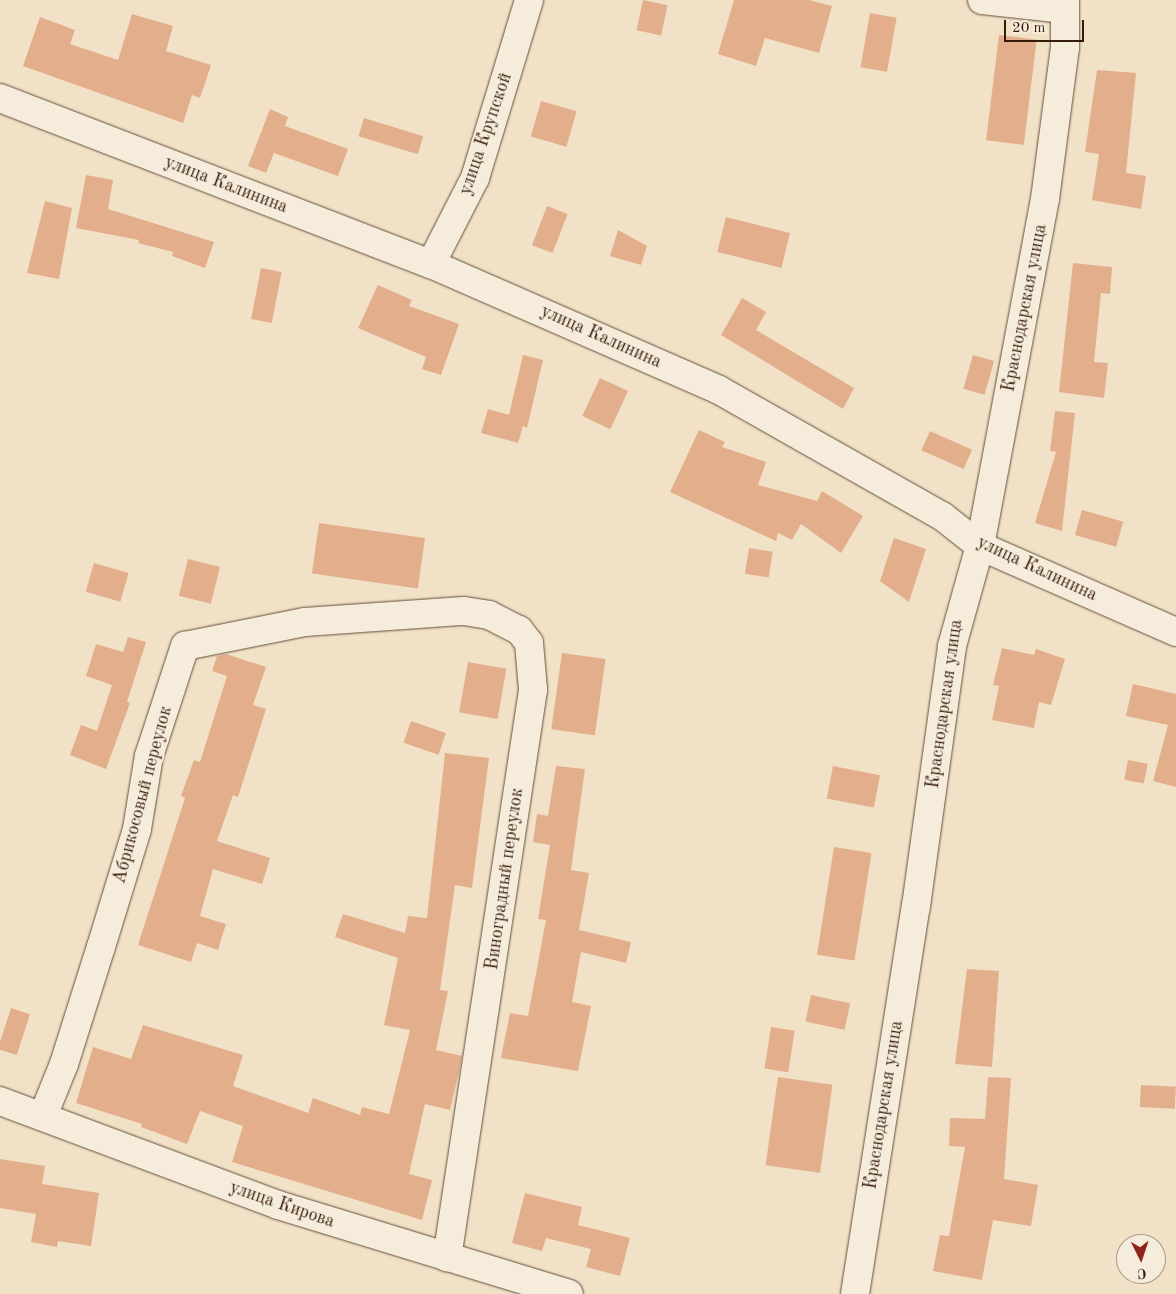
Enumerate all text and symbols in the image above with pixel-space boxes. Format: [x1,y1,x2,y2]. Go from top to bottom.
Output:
scale bar [1006,10,1086,42]
text: 20 m [1012,21,1046,36]
street label: улица Крупской [455,70,517,198]
street label: улица Калинина [161,152,291,218]
street label: Краснодарская улица [998,222,1052,394]
street label: улица Калинина [537,301,665,373]
street label: улица Калинина [973,532,1101,606]
street label: Краснодарская улица [922,618,968,790]
street label: Абрикосовый переулок [109,704,177,886]
street label: Виноградный переулок [482,787,528,971]
street label: Краснодарская улица [860,1019,908,1191]
street label: улица Кирова [227,1177,337,1233]
north arrow [1116,1234,1166,1284]
text: С [1137,1266,1147,1280]

